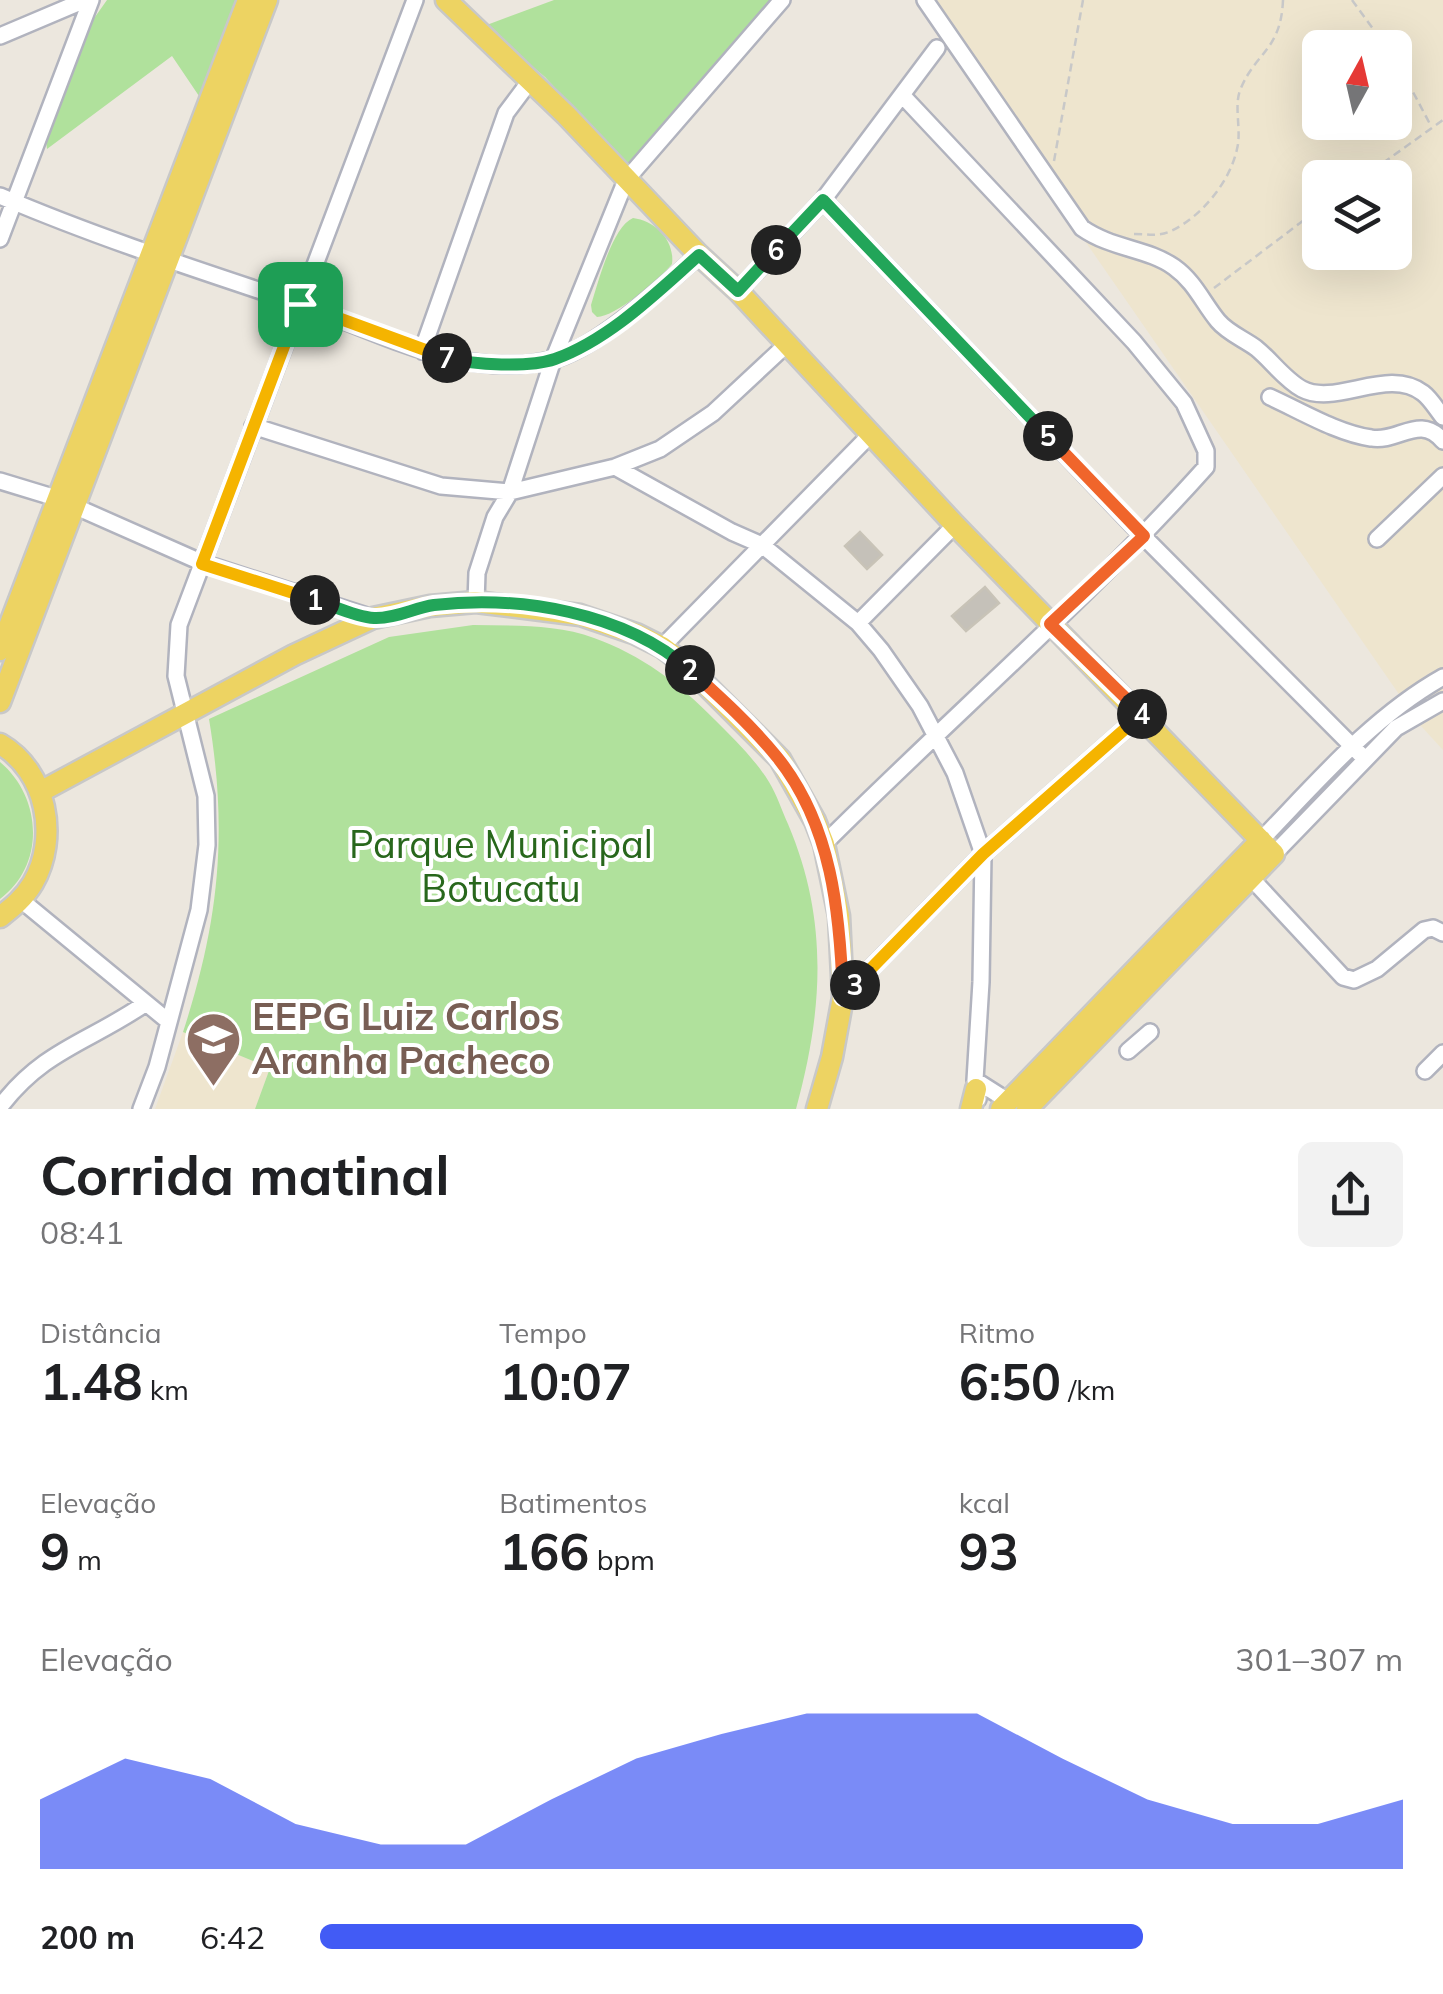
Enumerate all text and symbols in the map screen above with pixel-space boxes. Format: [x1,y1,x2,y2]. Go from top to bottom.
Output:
north arrow [1302,30,1412,140]
map controls [1302,30,1412,270]
button: layers [1302,160,1412,270]
pin: 6 [751,225,801,275]
text: 6 [768,232,784,267]
pin [258,262,343,347]
icon: arrive [273,277,328,332]
pin: 7 [422,333,472,383]
text: 7 [439,340,455,375]
pin: 5 [1023,411,1073,461]
text: 5 [1040,418,1056,453]
pin: 1 [290,575,340,625]
text: 1 [307,582,323,617]
pin: 2 [665,645,715,695]
text: 2 [682,652,698,687]
pin: 4 [1117,689,1167,739]
text: 4 [1134,696,1150,731]
park label: Parque Municipal Botucatu [349,820,653,912]
pin: 3 [830,960,880,1010]
text: 3 [847,967,863,1002]
place label: EEPG Luiz Carlos Aranha Pacheco [252,992,560,1084]
school or university icon: EEPG Luiz Carlos Aranha Pacheco [183,1009,243,1088]
text: Corrida matinal [40,1140,450,1209]
button: share [1298,1142,1403,1247]
text: 08:41 [40,1212,124,1252]
text: Distância [40,1315,162,1350]
text: Tempo [499,1315,587,1350]
text: Ritmo [959,1315,1035,1350]
text: 1.48 [40,1350,142,1413]
text: 10:07 [499,1350,632,1413]
text: 6:50 [959,1350,1061,1413]
text: km [142,1372,189,1407]
text: /km [1061,1372,1115,1407]
text: Elevação [40,1485,156,1520]
text: Batimentos [499,1485,647,1520]
text: kcal [959,1485,1010,1520]
text: 9 [40,1520,70,1583]
text: 166 [499,1520,589,1583]
text: 93 [959,1520,1019,1583]
text: m [70,1542,102,1577]
text: bpm [589,1542,655,1577]
text: Elevação [40,1639,173,1679]
text: 301–307 m [1235,1639,1403,1679]
text: 200 m [40,1917,135,1957]
text: 6:42 [200,1917,265,1957]

